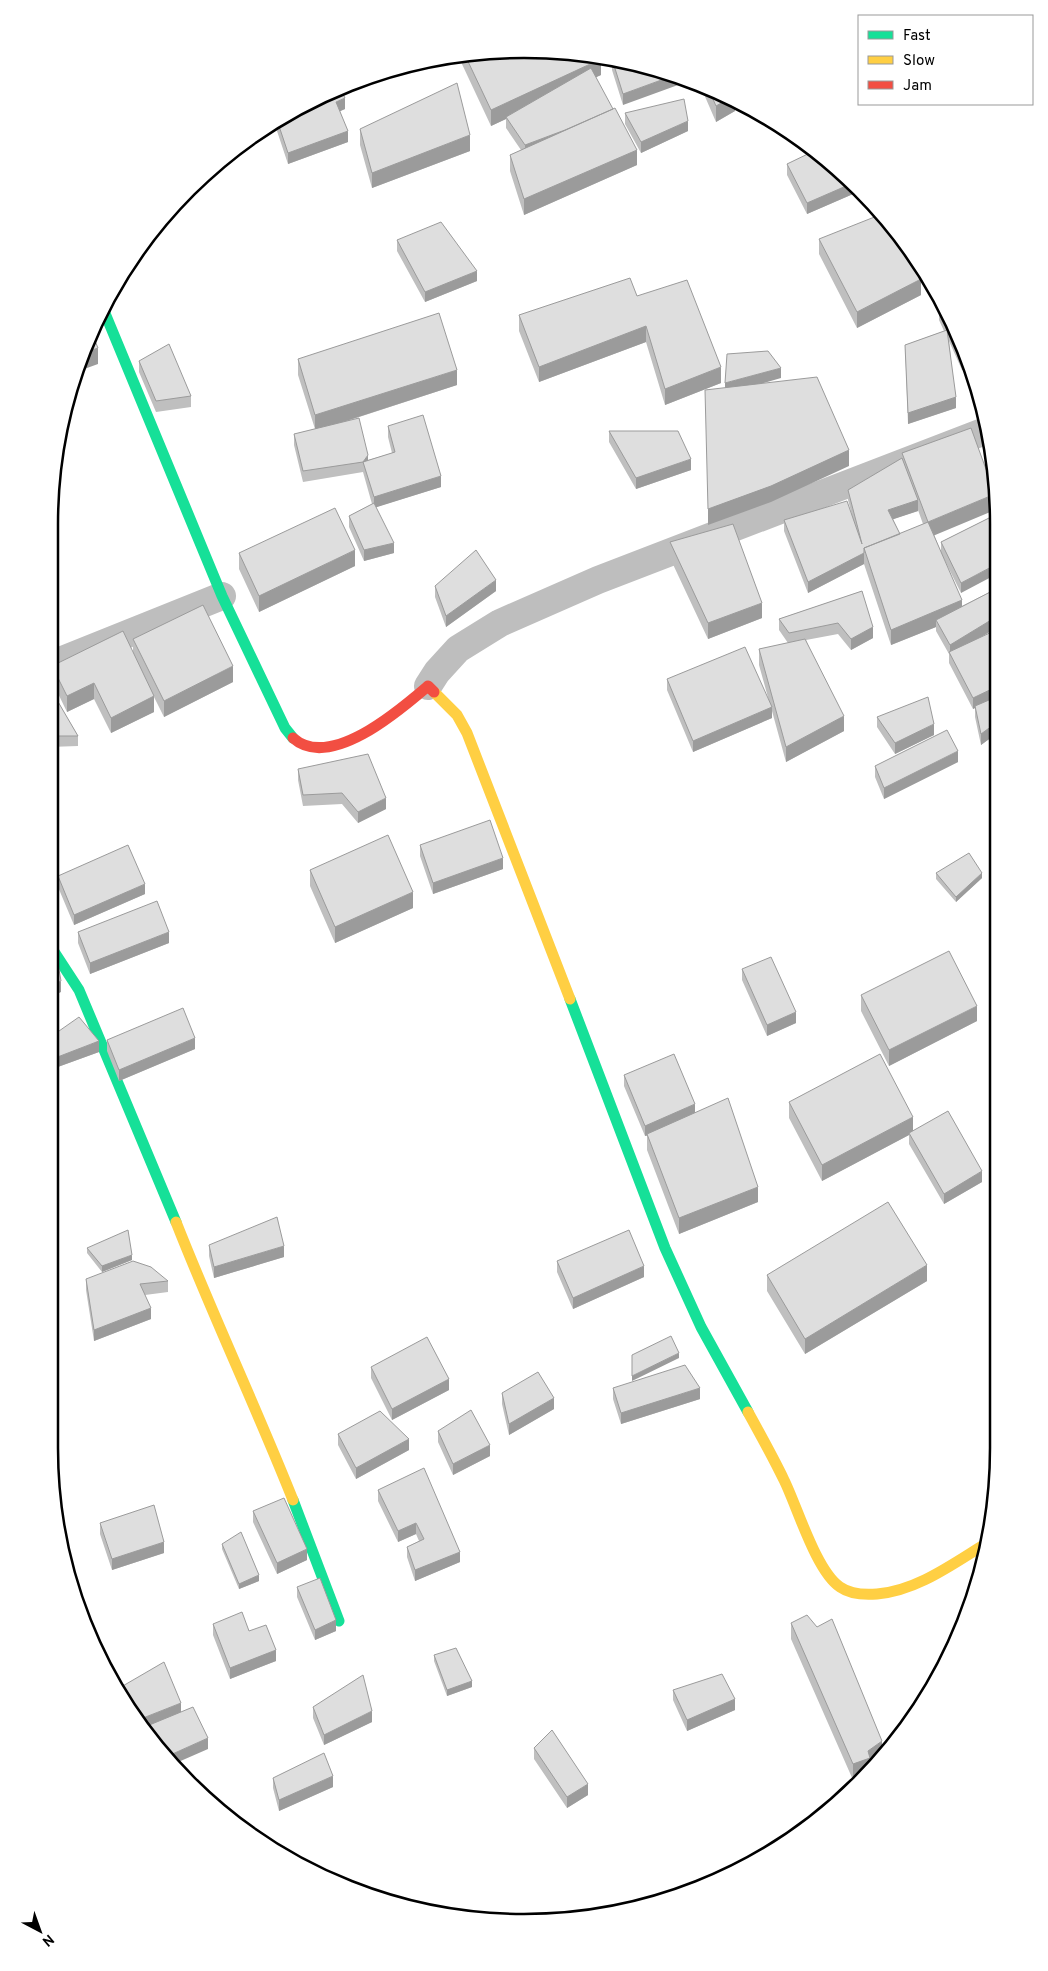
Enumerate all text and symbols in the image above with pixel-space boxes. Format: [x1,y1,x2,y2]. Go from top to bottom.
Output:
legend [858,15,1033,105]
text: Fast [903,27,931,46]
text: Slow [903,52,935,71]
text: Jam [903,77,932,96]
north arrow [15,1906,65,1956]
text: N [38,1930,57,1949]

